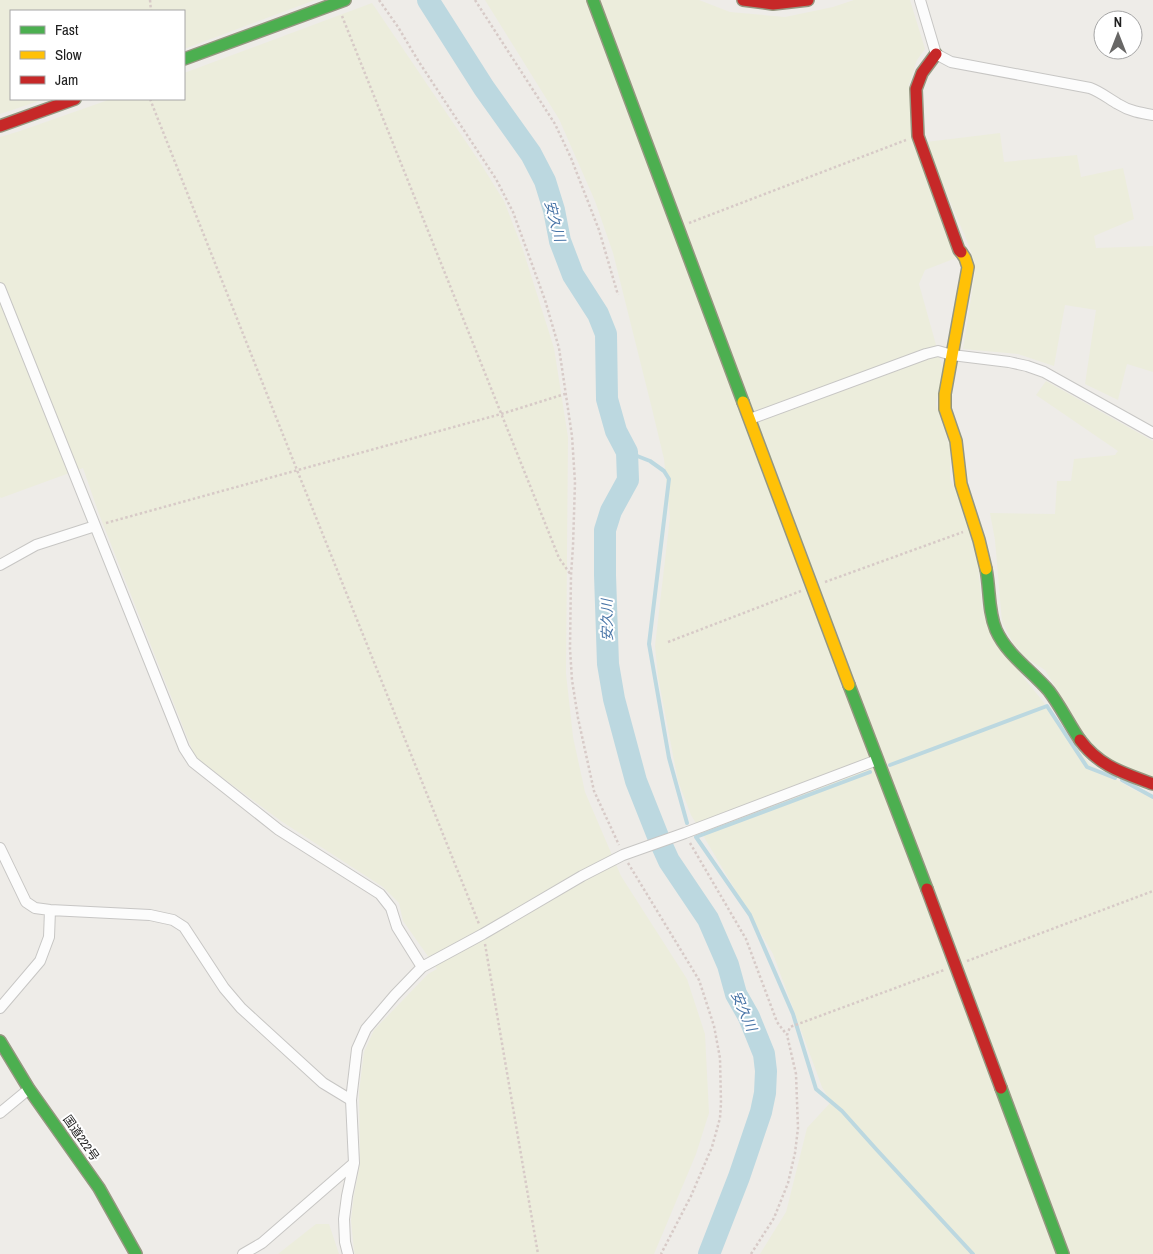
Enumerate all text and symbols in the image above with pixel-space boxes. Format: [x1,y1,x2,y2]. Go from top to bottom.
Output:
legend [10,10,185,100]
north arrow [1093,10,1143,60]
text: N [1114,13,1122,31]
text: Fast [55,19,79,40]
text: Slow [55,44,82,65]
text: Jam [55,69,78,90]
water label: 安久川 [541,198,570,246]
water label: 安久川 [598,597,616,641]
water label: 安久川 [727,988,762,1036]
street label: 国道222号 [59,1112,103,1164]

